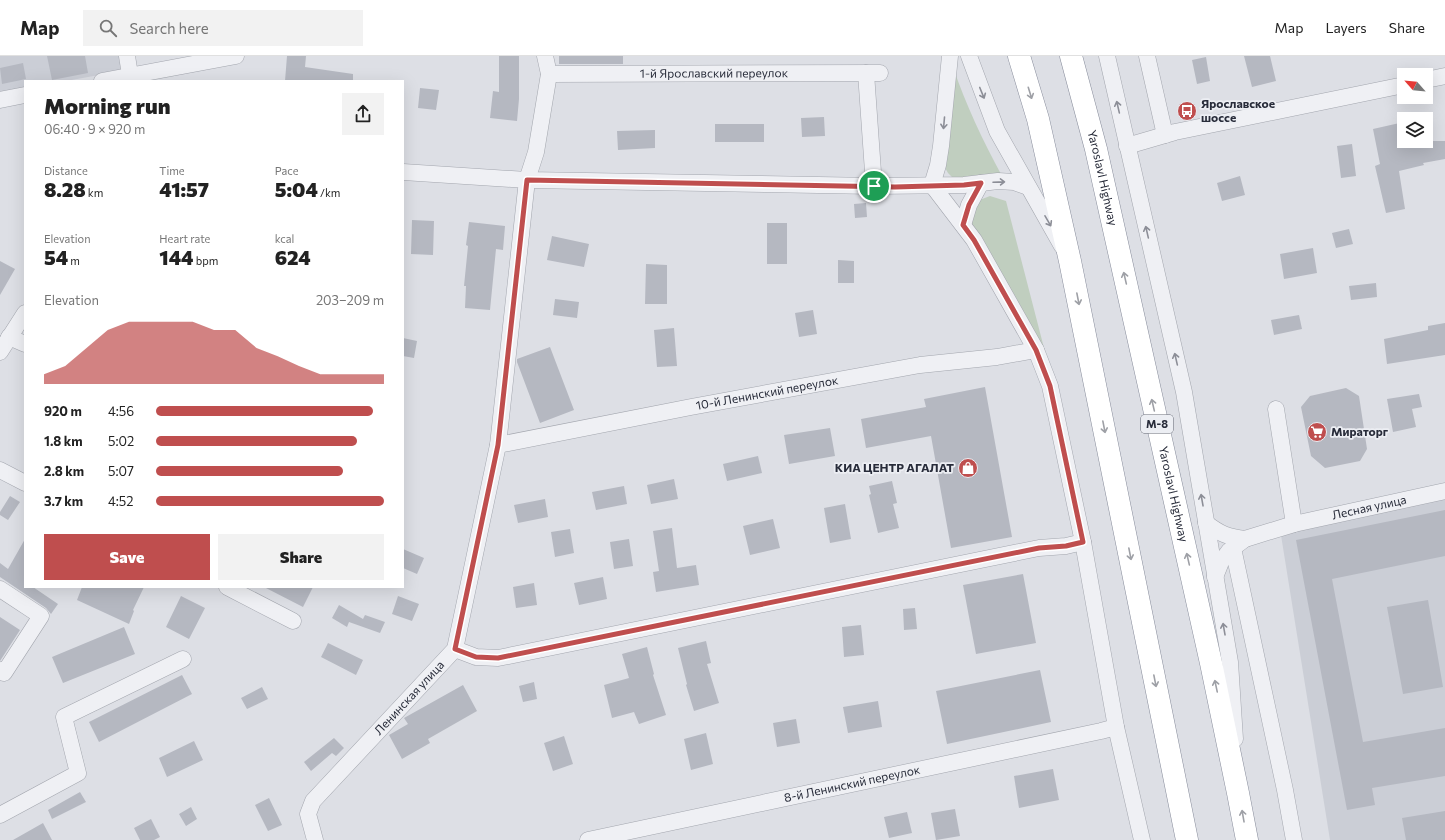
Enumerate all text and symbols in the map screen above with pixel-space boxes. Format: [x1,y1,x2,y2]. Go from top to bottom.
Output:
search box [83,10,363,46]
text: Map [20,16,59,39]
icon: search [97,17,119,39]
text: Search here [129,19,209,37]
text: Map [1275,19,1303,36]
text: Layers [1325,19,1367,36]
text: Share [1389,19,1425,36]
street label: 1-й Ярославский переулок [640,65,789,80]
north arrow [1397,68,1433,104]
map controls [1397,68,1433,148]
one-way arrow [979,86,987,98]
one-way arrow [1027,87,1034,100]
text: Morning run [44,92,171,119]
button: share [342,93,384,135]
place label: Ярославское шоссе [1201,96,1275,124]
bus stop icon: Ярославское шоссе [1176,100,1198,122]
one-way arrow [1114,101,1122,114]
button: layers [1397,112,1433,148]
one-way arrow [940,116,947,129]
text: 06:40 · 9 × 920 m [44,121,145,137]
street label: Yaroslavl Highway [1085,128,1121,227]
text: Distance [44,164,88,177]
text: Time [159,164,185,177]
text: Pace [275,164,299,177]
pin [857,169,891,203]
icon: arrive [863,175,885,197]
text: 8.28 [44,177,86,201]
text: 41:57 [159,177,209,201]
text: 5:04 [275,177,318,201]
one-way arrow [992,178,1005,185]
text: km [86,186,103,199]
text: /km [318,186,340,199]
one-way arrow [1044,215,1052,227]
one-way arrow [1142,226,1150,239]
text: Elevation [44,232,90,245]
text: Heart rate [159,232,210,245]
text: kcal [275,232,294,245]
text: 54 [44,245,68,269]
text: 144 [159,245,194,269]
text: 624 [275,245,311,269]
text: m [68,254,80,267]
text: bpm [194,254,218,267]
one-way arrow [1120,272,1128,285]
text: Elevation [44,292,99,308]
text: 203–209 m [316,292,384,308]
one-way arrow [1075,292,1083,305]
one-way arrow [1172,353,1180,366]
street label: 10-й Ленинский переулок [695,372,840,412]
one-way arrow [1149,399,1157,412]
text: 920 m [44,403,82,419]
text: 4:56 [108,403,134,419]
road number: М-8 [1141,415,1173,433]
one-way arrow [1100,420,1108,433]
supermarket icon: Мираторг [1306,421,1328,443]
place label: Мираторг [1331,424,1389,438]
text: 1.8 km [44,433,82,449]
text: 5:02 [108,433,134,449]
street label: Yaroslavl Highway [1157,445,1192,543]
shop icon: КИА ЦЕНТР АГАЛАТ [957,457,979,479]
place label: КИА ЦЕНТР АГАЛАТ [835,460,954,474]
text: 2.8 km [44,463,84,479]
text: 5:07 [108,463,134,479]
street label: Лесная улица [1330,492,1408,522]
text: 3.7 km [44,493,83,509]
text: 4:52 [108,493,134,509]
one-way arrow [1198,494,1206,507]
button: Save [44,534,210,580]
button: Share [218,534,384,580]
one-way arrow [1126,547,1134,560]
one-way arrow [1183,553,1191,566]
one-way arrow [1220,622,1228,635]
street label: Ленинская улица [371,657,447,737]
one-way arrow [1152,675,1160,688]
one-way arrow [1211,680,1219,693]
street label: 8-й Ленинский переулок [783,762,922,804]
one-way arrow [1239,810,1247,823]

